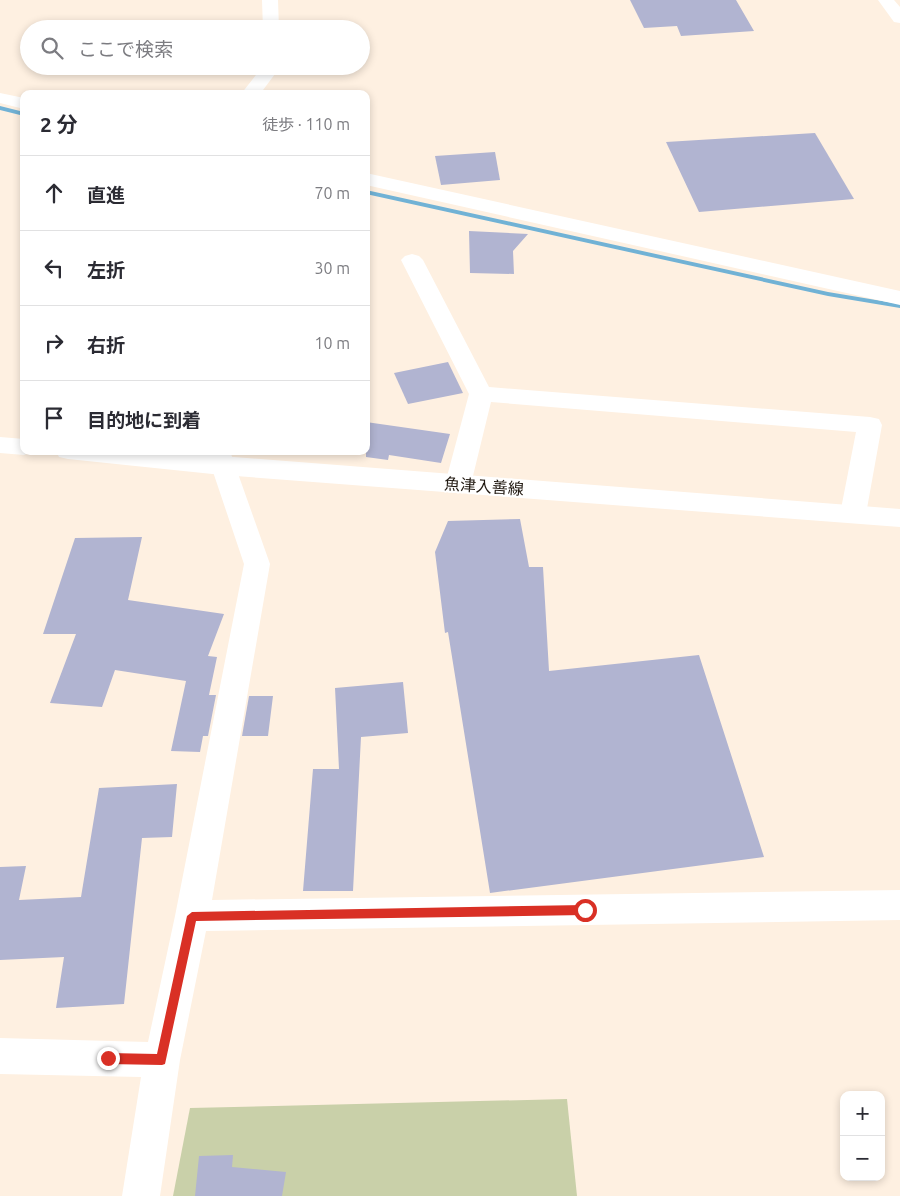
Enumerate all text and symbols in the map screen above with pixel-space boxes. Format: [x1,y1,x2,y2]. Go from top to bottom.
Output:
search box [20,20,370,75]
icon: search [38,34,66,62]
text: ここで検索 [78,38,173,60]
text: 2 分 [40,112,78,136]
text: 徒歩 · 110 m [262,115,350,133]
icon: ahead [40,179,68,207]
text: 直進 [87,184,125,206]
text: 70 m [314,184,350,202]
icon: left [40,254,68,282]
text: 左折 [87,259,125,281]
text: 30 m [314,259,350,277]
icon: right [40,329,68,357]
text: 右折 [87,334,125,356]
text: 10 m [314,334,350,352]
icon: arrive [40,404,68,432]
text: 目的地に到着 [87,409,201,431]
street label: 魚津入善線 [443,474,525,498]
route start [574,899,597,922]
route end [97,1047,120,1070]
map controls [840,1091,885,1181]
button: + [840,1091,885,1136]
button: − [840,1136,885,1181]

